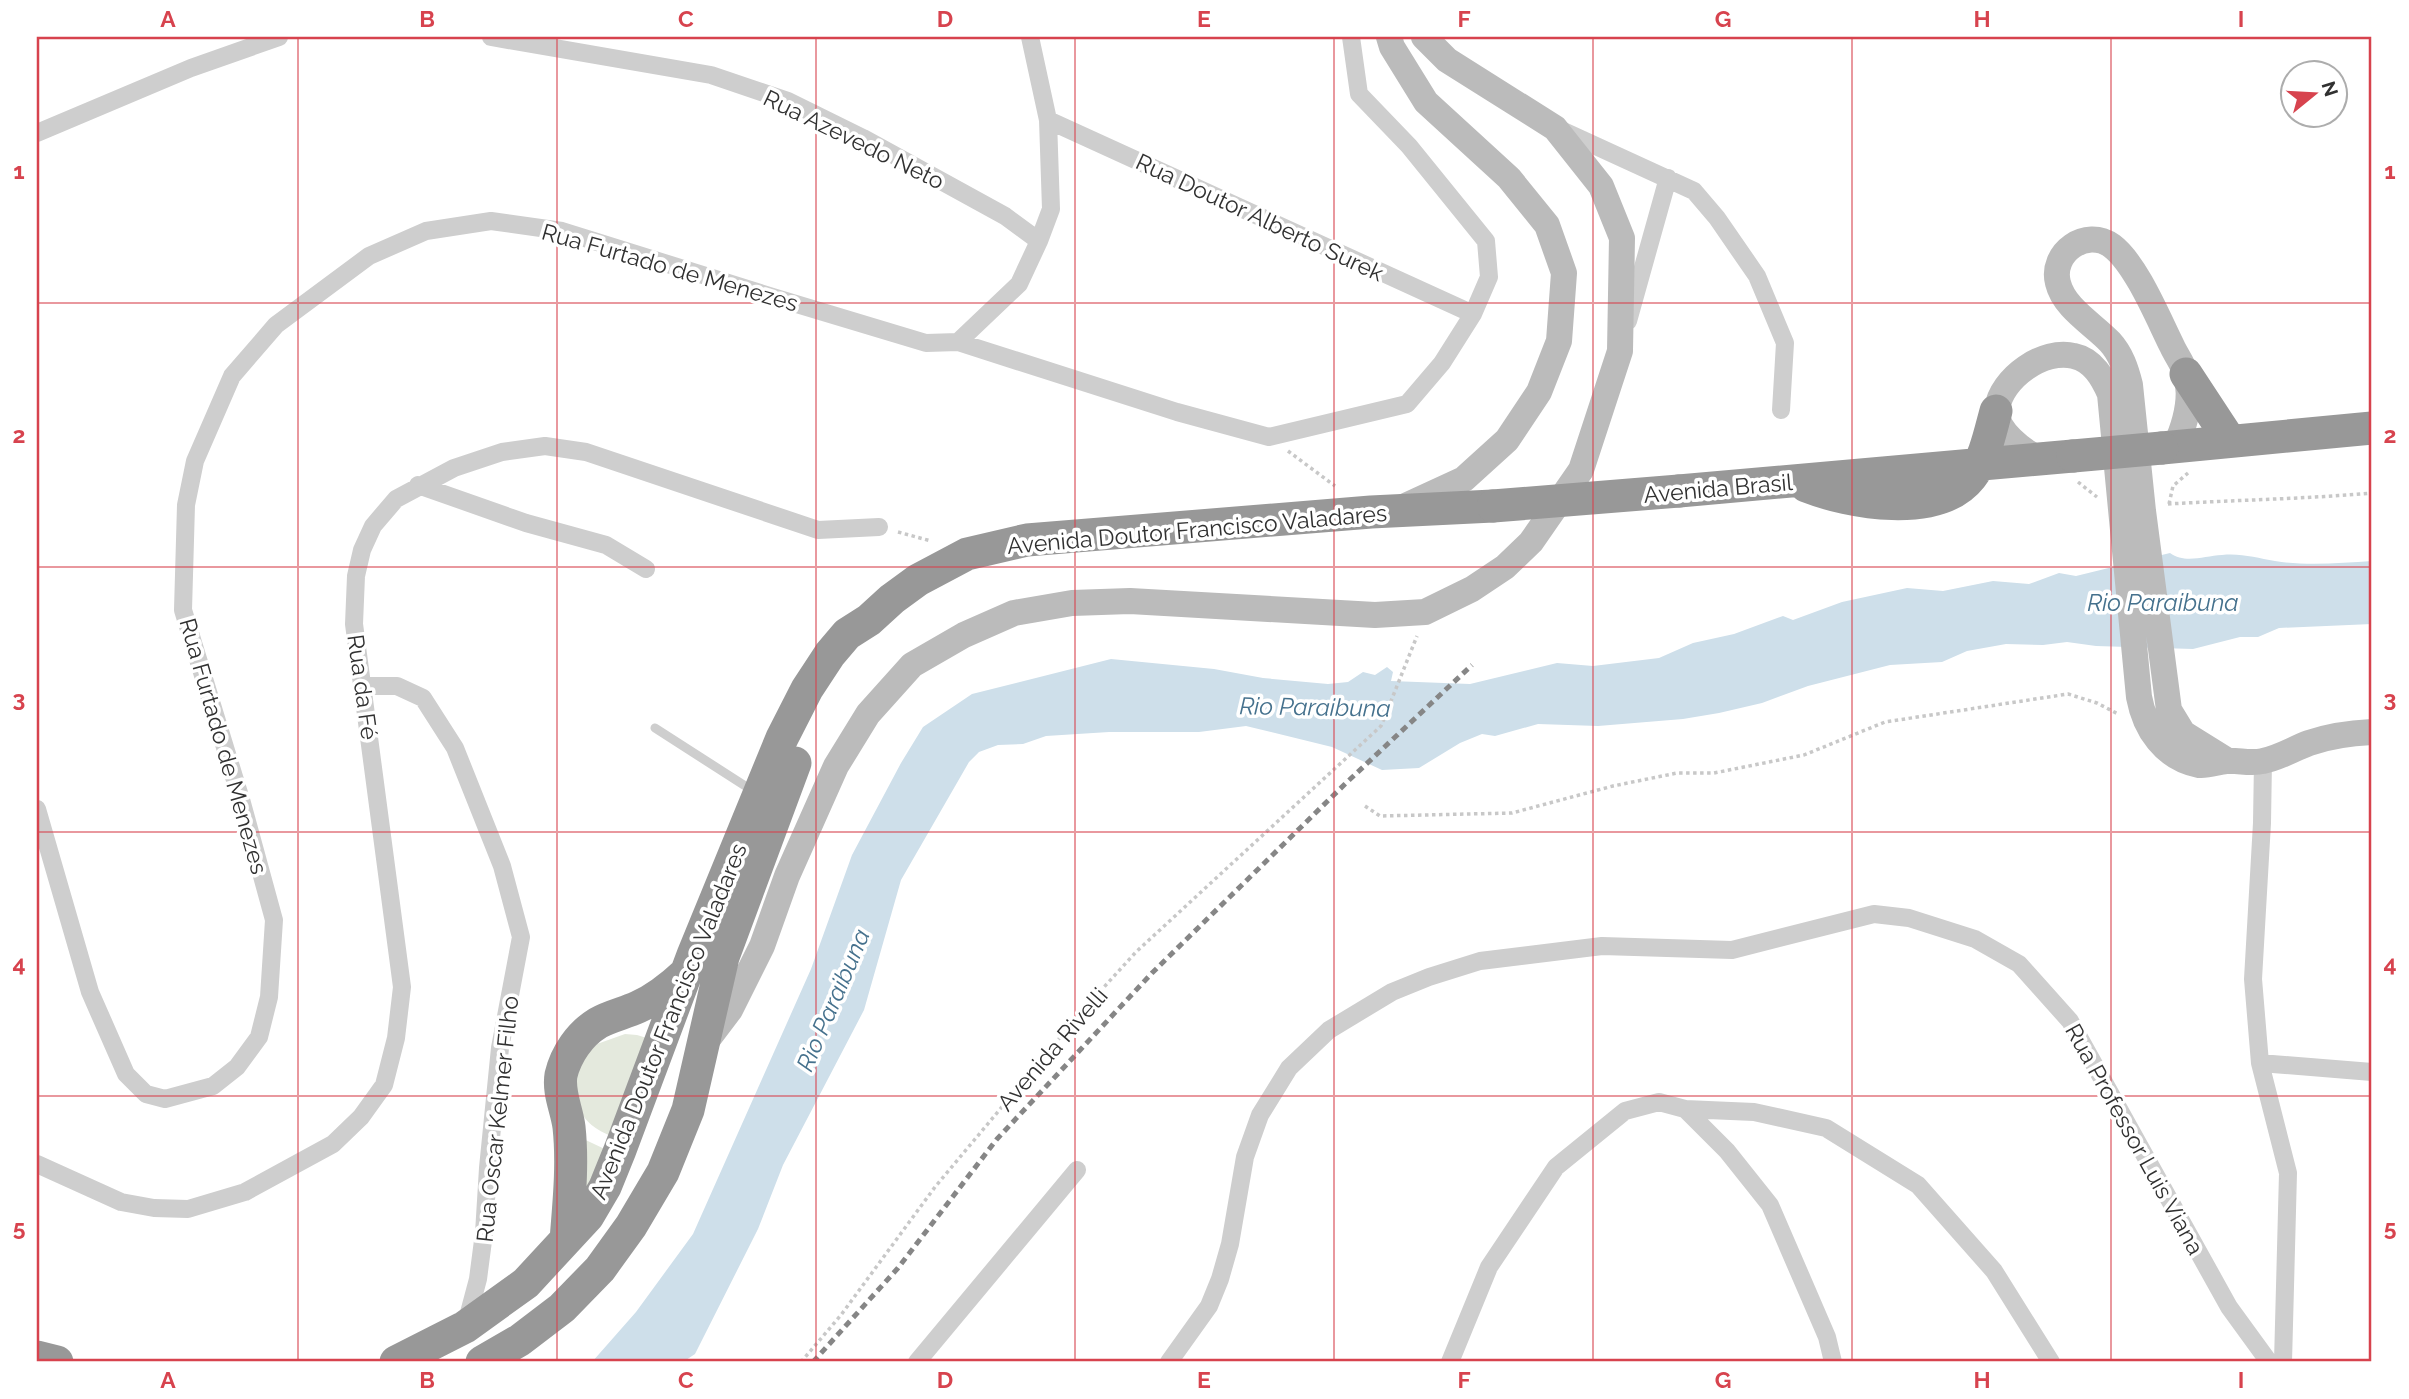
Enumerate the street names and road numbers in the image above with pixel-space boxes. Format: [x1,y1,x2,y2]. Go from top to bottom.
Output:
street label: Rua Azevedo Neto [759,84,949,194]
street label: Rua Doutor Alberto Surek [1132,148,1388,286]
street label: Rua Furtado de Menezes [539,217,801,317]
street label: Avenida Brasil [1642,468,1794,508]
street label: Avenida Doutor Francisco Valadares [1006,499,1388,559]
street label: Rua Furtado de Menezes [174,615,274,877]
street label: Rua da Fé [342,633,384,741]
street label: Avenida Doutor Francisco Valadares [584,839,752,1203]
street label: Avenida Rivelli [991,982,1113,1116]
street label: Rua Oscar Kelmer Filho [471,994,523,1244]
street label: Rua Professor Luis Viana [2060,1019,2210,1259]

